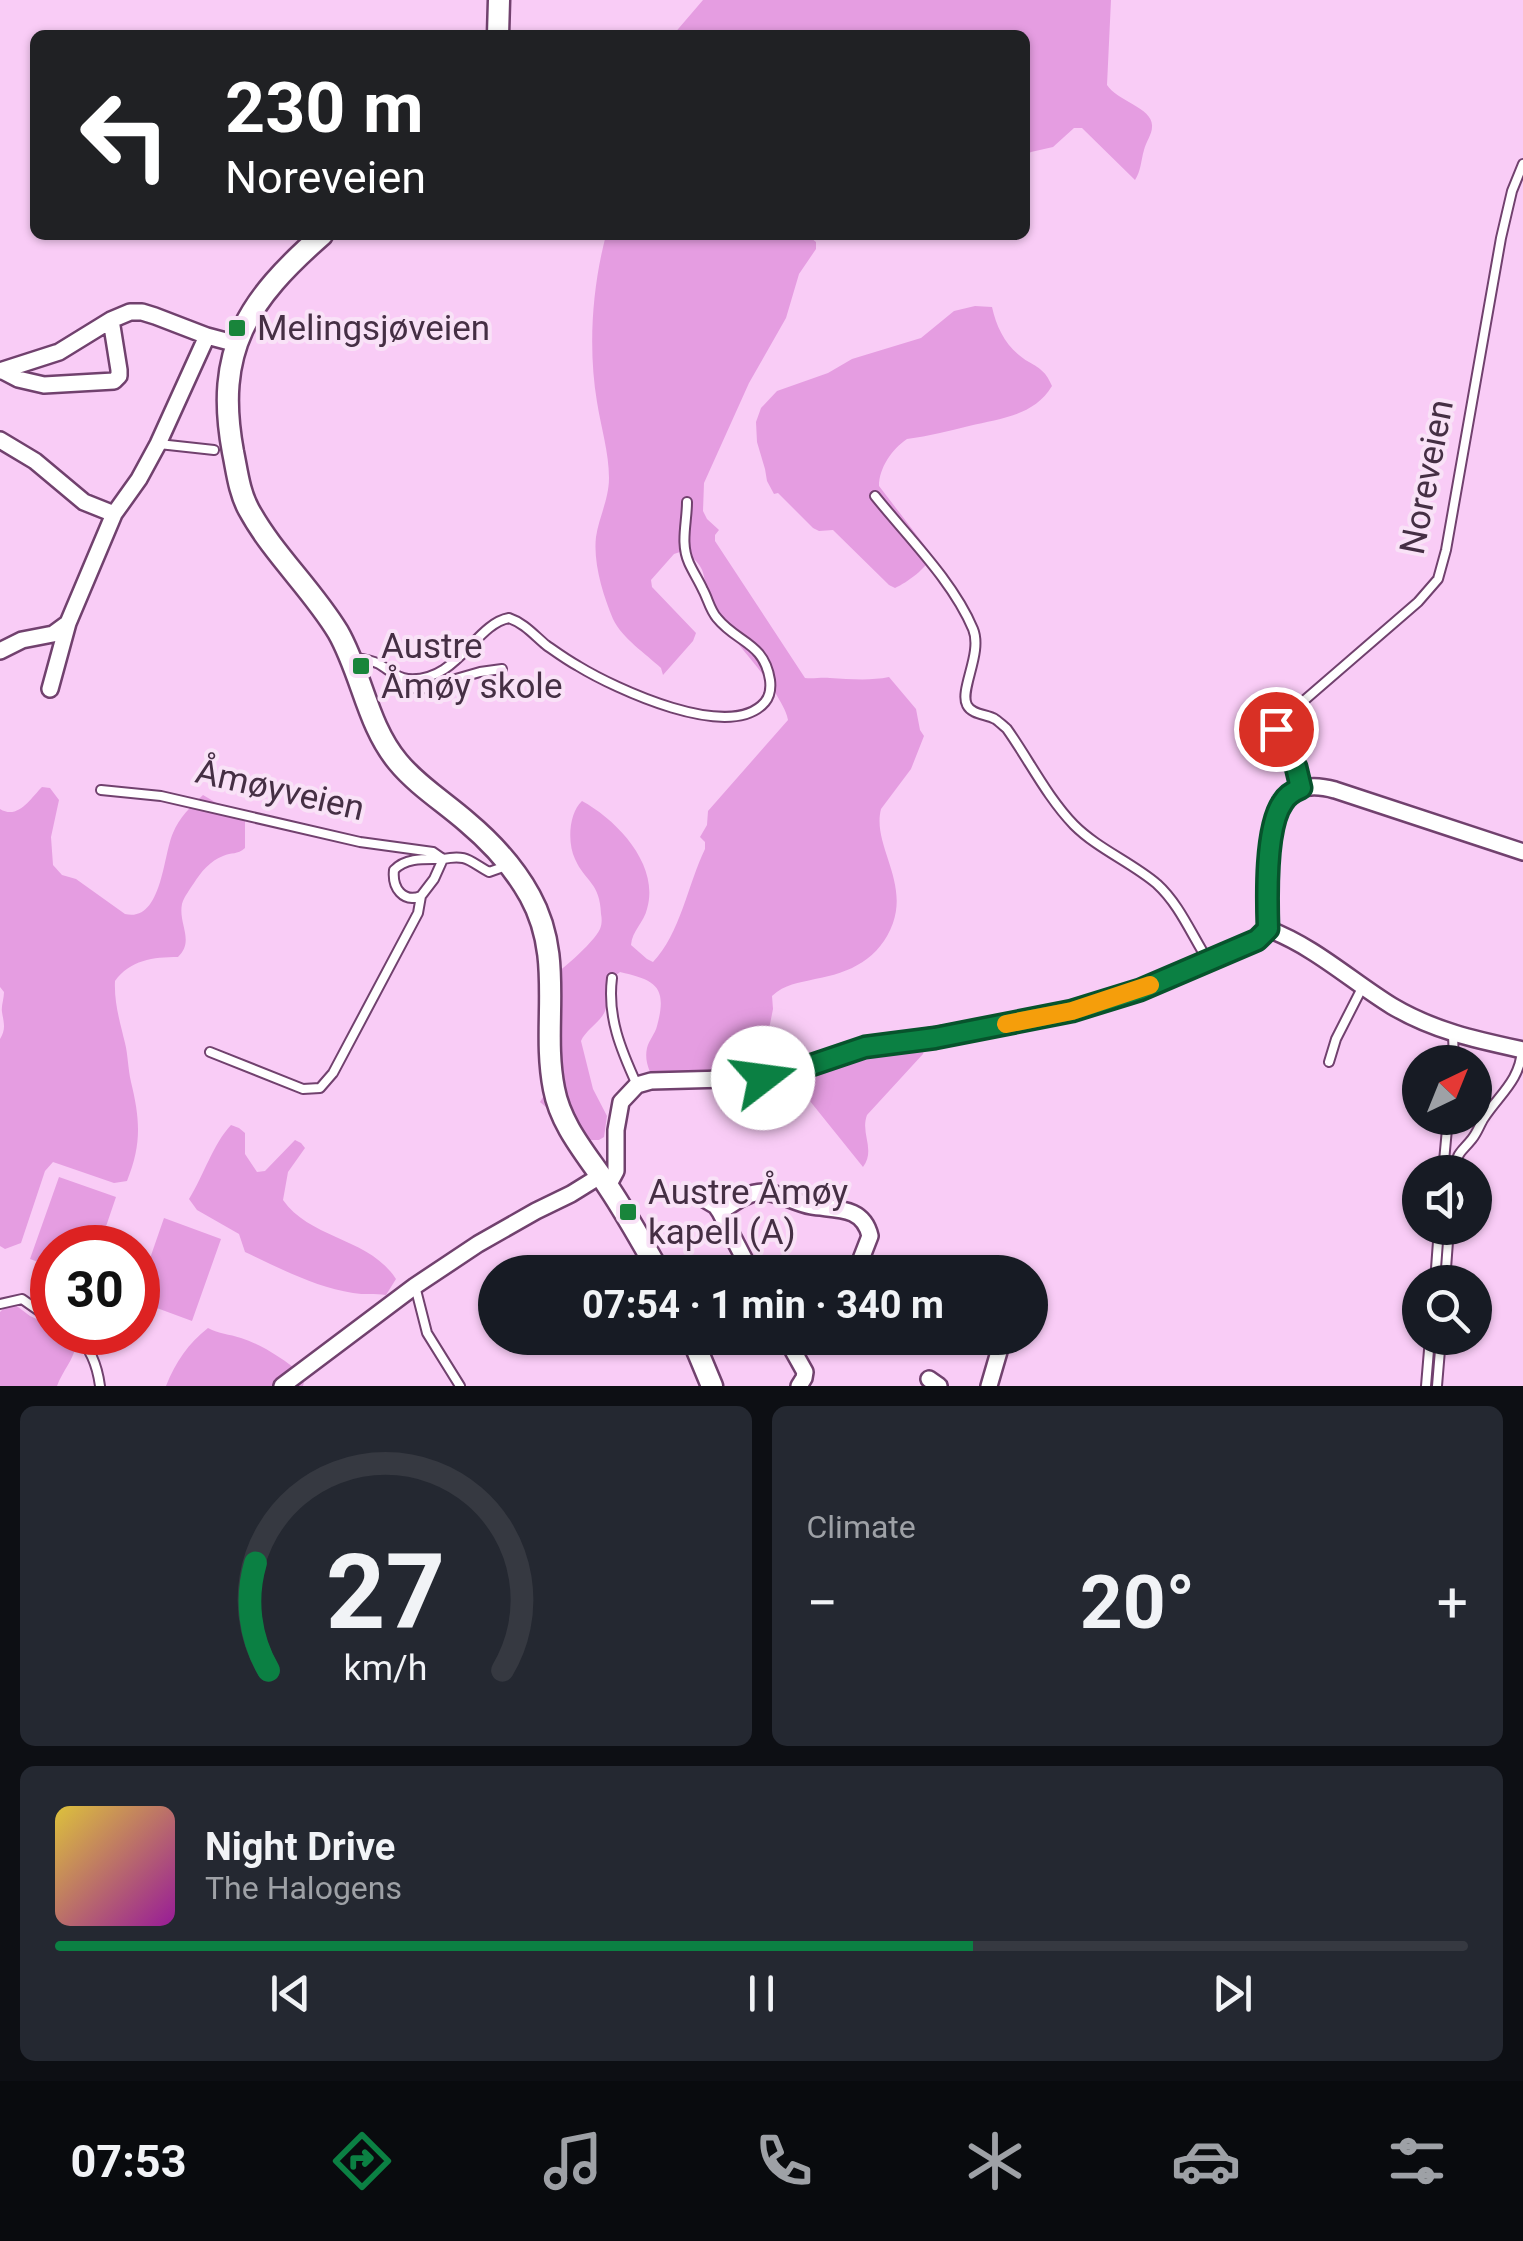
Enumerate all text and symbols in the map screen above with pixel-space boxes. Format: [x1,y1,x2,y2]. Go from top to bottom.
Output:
text: 230 m [225,67,424,149]
icon: left [60,70,190,200]
text: Noreveien [225,151,426,204]
place label: Melingsjøveien [257,308,490,349]
marker: Melingsjøveien [226,317,248,339]
street label: Noreveien [1392,396,1462,558]
place label: Austre Åmøy skole [381,626,562,707]
marker: Austre Åmøy skole [350,655,372,677]
pin [1234,687,1319,772]
icon: arrive [1249,702,1304,757]
street label: Åmøyveien [192,749,369,829]
position arrow [711,1026,815,1130]
north arrow [1402,1045,1492,1135]
map controls [1402,1045,1492,1355]
button: sound [1402,1155,1492,1245]
place label: Austre Åmøy kapell (A) [648,1170,849,1253]
marker: Austre Åmøy kapell (A) [617,1201,639,1223]
speed limit sign: 30 [30,1225,160,1355]
button: search [1402,1265,1492,1355]
text: 07:54 · 1 min · 340 m [582,1283,944,1327]
text: Climate [807,1508,916,1546]
text: 27 [326,1532,445,1653]
text: 20° [1080,1558,1195,1646]
text: − [807,1571,838,1635]
text: + [1437,1571,1468,1635]
text: km/h [344,1647,428,1689]
text: Night Drive [205,1825,395,1869]
text: The Halogens [205,1869,402,1907]
icon: previous [263,1966,318,2021]
icon: pause [734,1966,789,2021]
icon: next [1205,1966,1260,2021]
icon: directions [327,2126,397,2196]
icon: music [538,2126,608,2196]
icon: phone [749,2126,819,2196]
icon: climate [960,2126,1030,2196]
icon: car [1171,2126,1241,2196]
icon: filters [1382,2126,1452,2196]
text: 07:53 [71,2135,186,2188]

